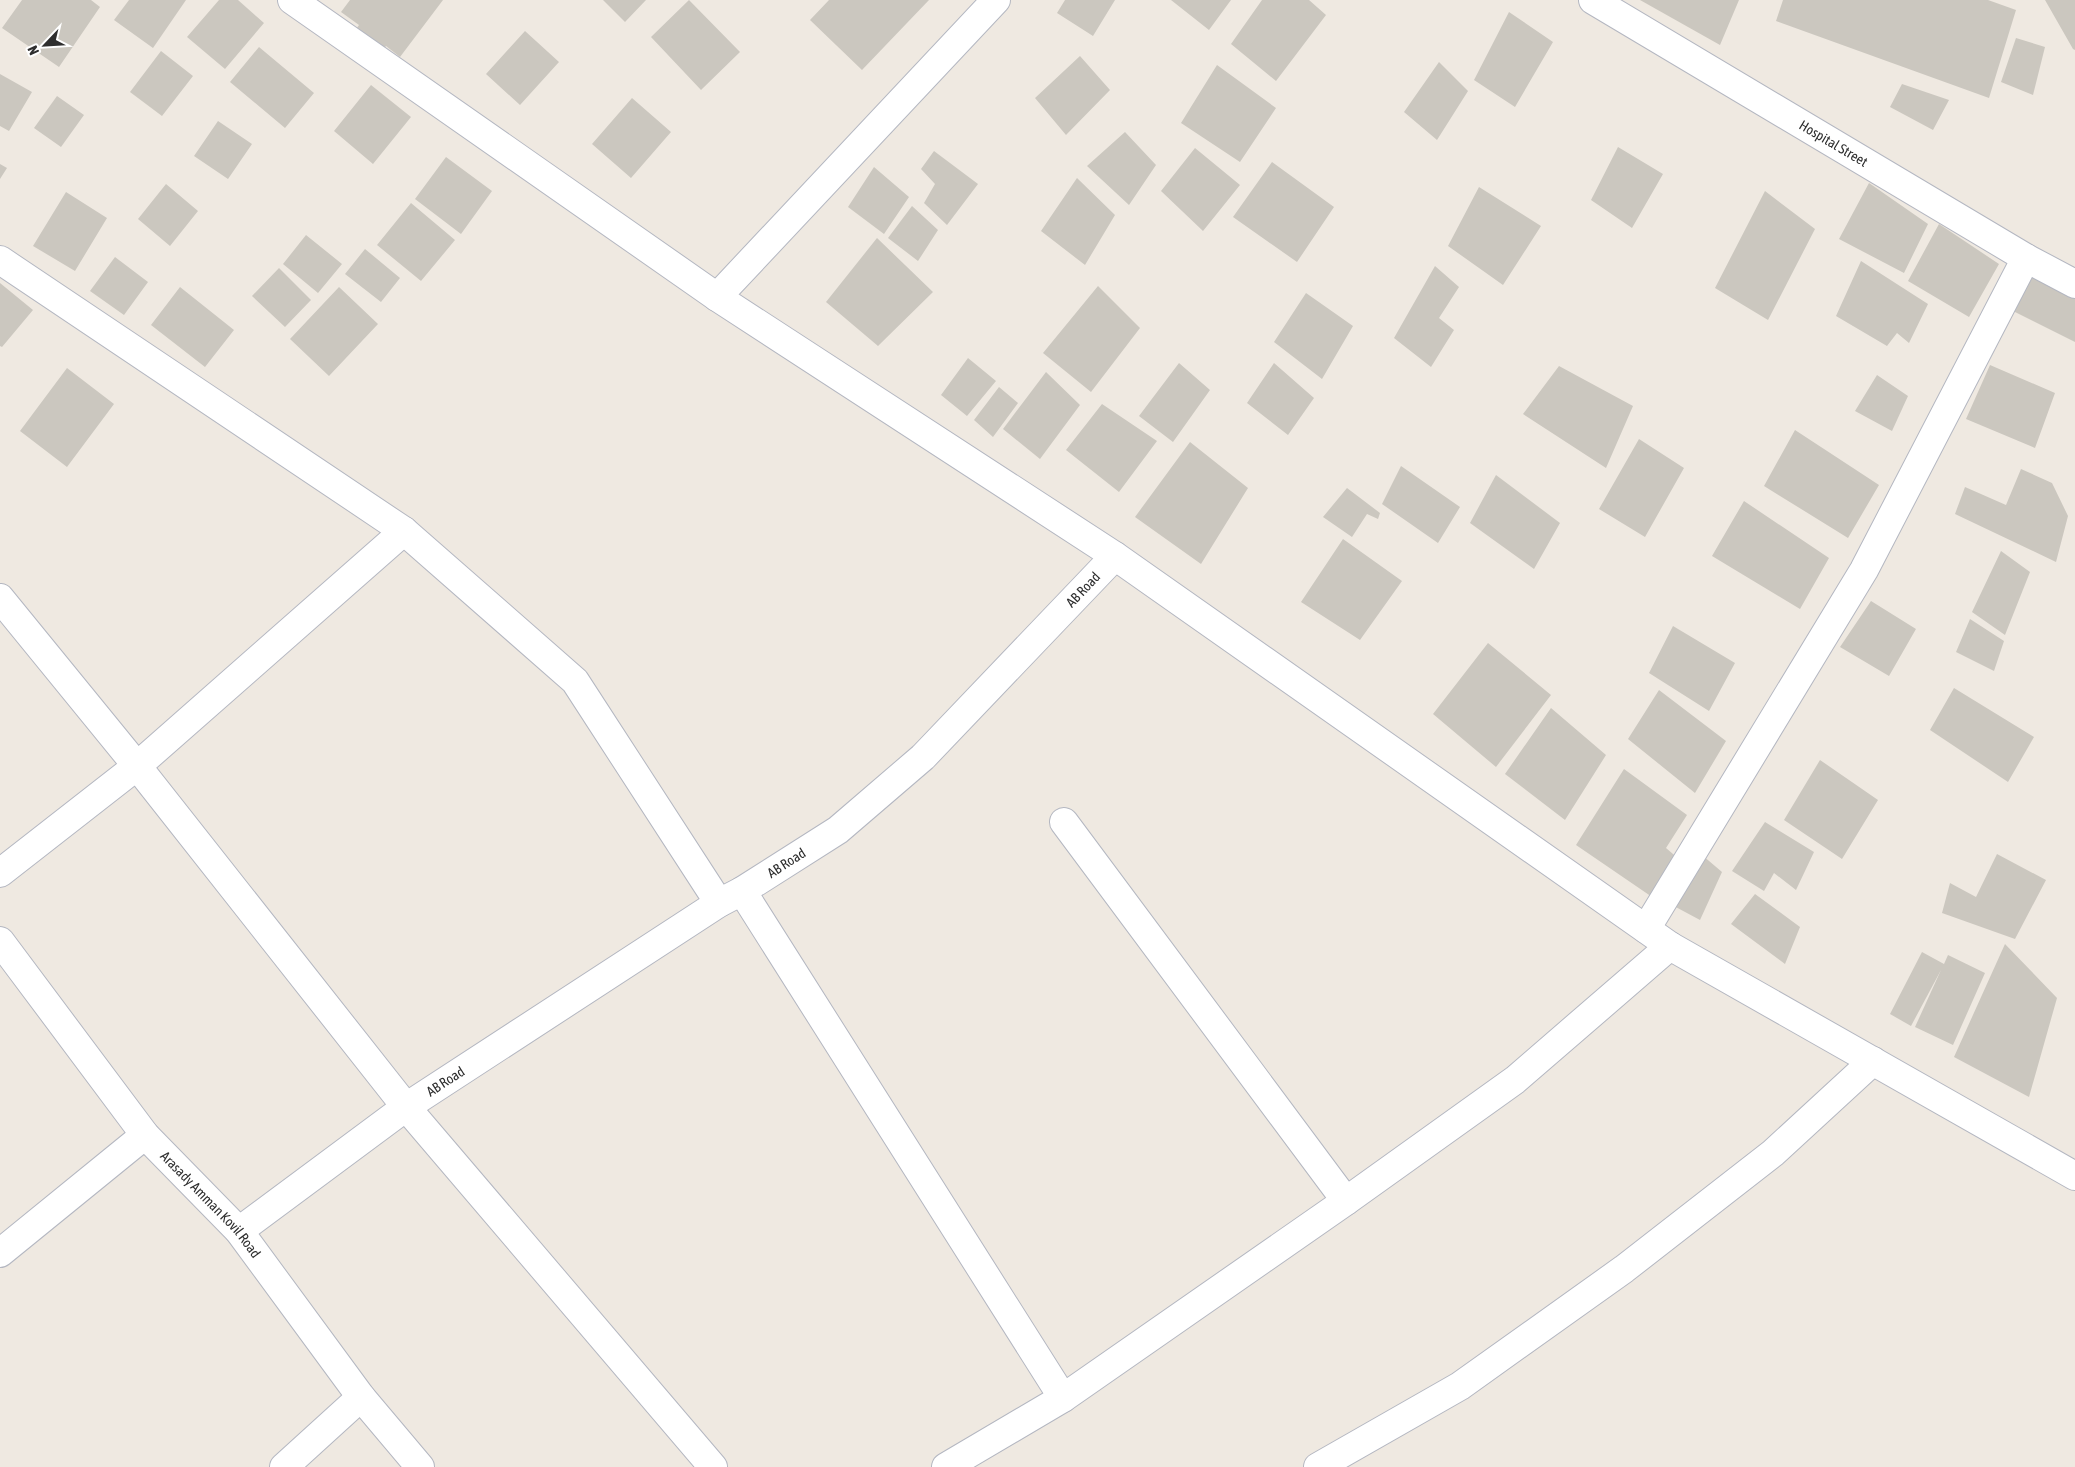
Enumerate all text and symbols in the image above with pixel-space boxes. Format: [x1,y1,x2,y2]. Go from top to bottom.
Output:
north arrow [20,20,70,70]
text: N [24,43,42,58]
street label: Hospital Street [1797,117,1871,170]
street label: AB Road [1063,569,1103,610]
street label: AB Road [764,845,808,881]
street label: AB Road [423,1063,467,1100]
street label: Arasady Amman Kovil Road [157,1148,264,1261]

